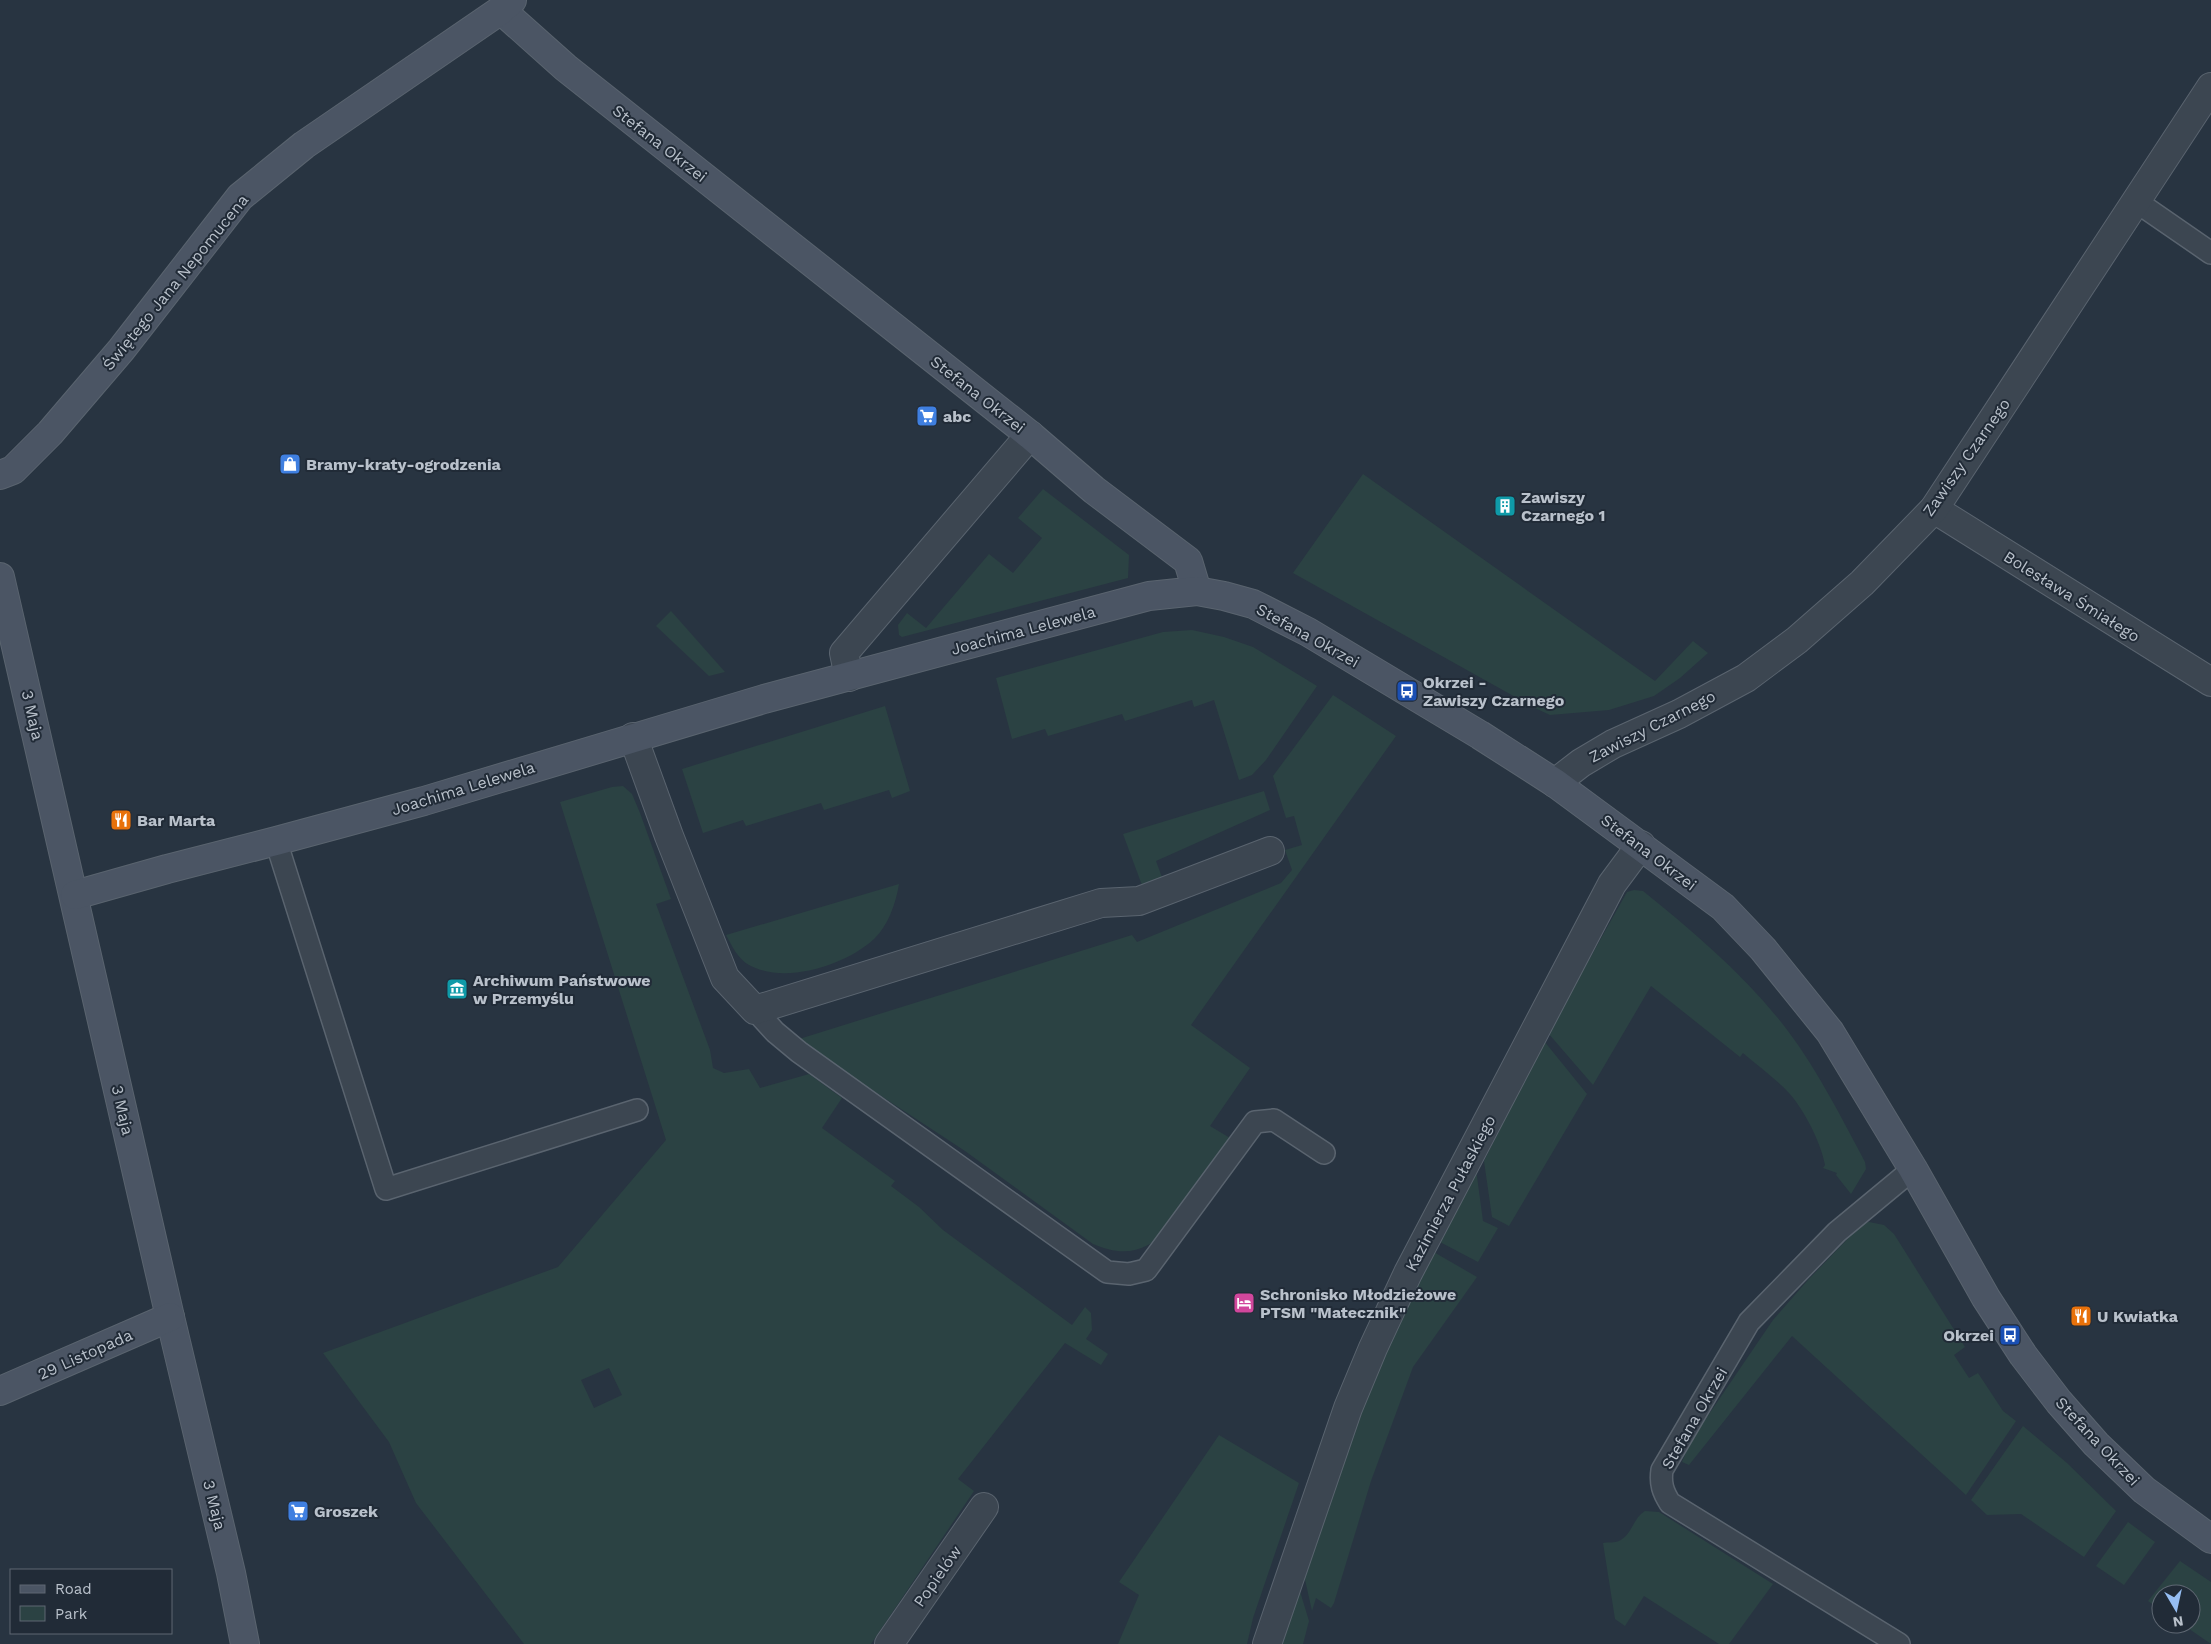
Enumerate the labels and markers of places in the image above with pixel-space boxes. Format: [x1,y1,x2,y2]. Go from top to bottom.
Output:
supermarket icon: abc [915,404,939,428]
place label: abc [943,407,971,426]
shop icon: Bramy-kraty-ogrodzenia [278,452,302,476]
place label: Bramy-kraty-ogrodzenia [306,455,502,474]
place label: Zawiszy Czarnego 1 [1521,488,1605,525]
building icon: Zawiszy Czarnego 1 [1493,494,1517,518]
place label: Okrzei - Zawiszy Czarnego [1423,673,1565,710]
bus stop icon: Okrzei - Zawiszy Czarnego [1395,679,1419,703]
restaurant icon: Bar Marta [109,808,133,832]
place label: Bar Marta [137,811,216,830]
place label: Archiwum Państwowe w Przemyślu [473,971,651,1008]
museum icon: Archiwum Państwowe w Przemyślu [445,977,469,1001]
place label: Schronisko Młodzieżowe PTSM "Matecznik" [1260,1285,1456,1322]
hotel icon: Schronisko Młodzieżowe PTSM "Matecznik" [1232,1291,1256,1315]
restaurant icon: U Kwiatka [2069,1304,2093,1328]
place label: U Kwiatka [2097,1307,2179,1326]
bus stop icon: Okrzei [1998,1323,2022,1347]
place label: Okrzei [1943,1326,1994,1345]
supermarket icon: Groszek [286,1499,310,1523]
place label: Groszek [314,1502,378,1521]

